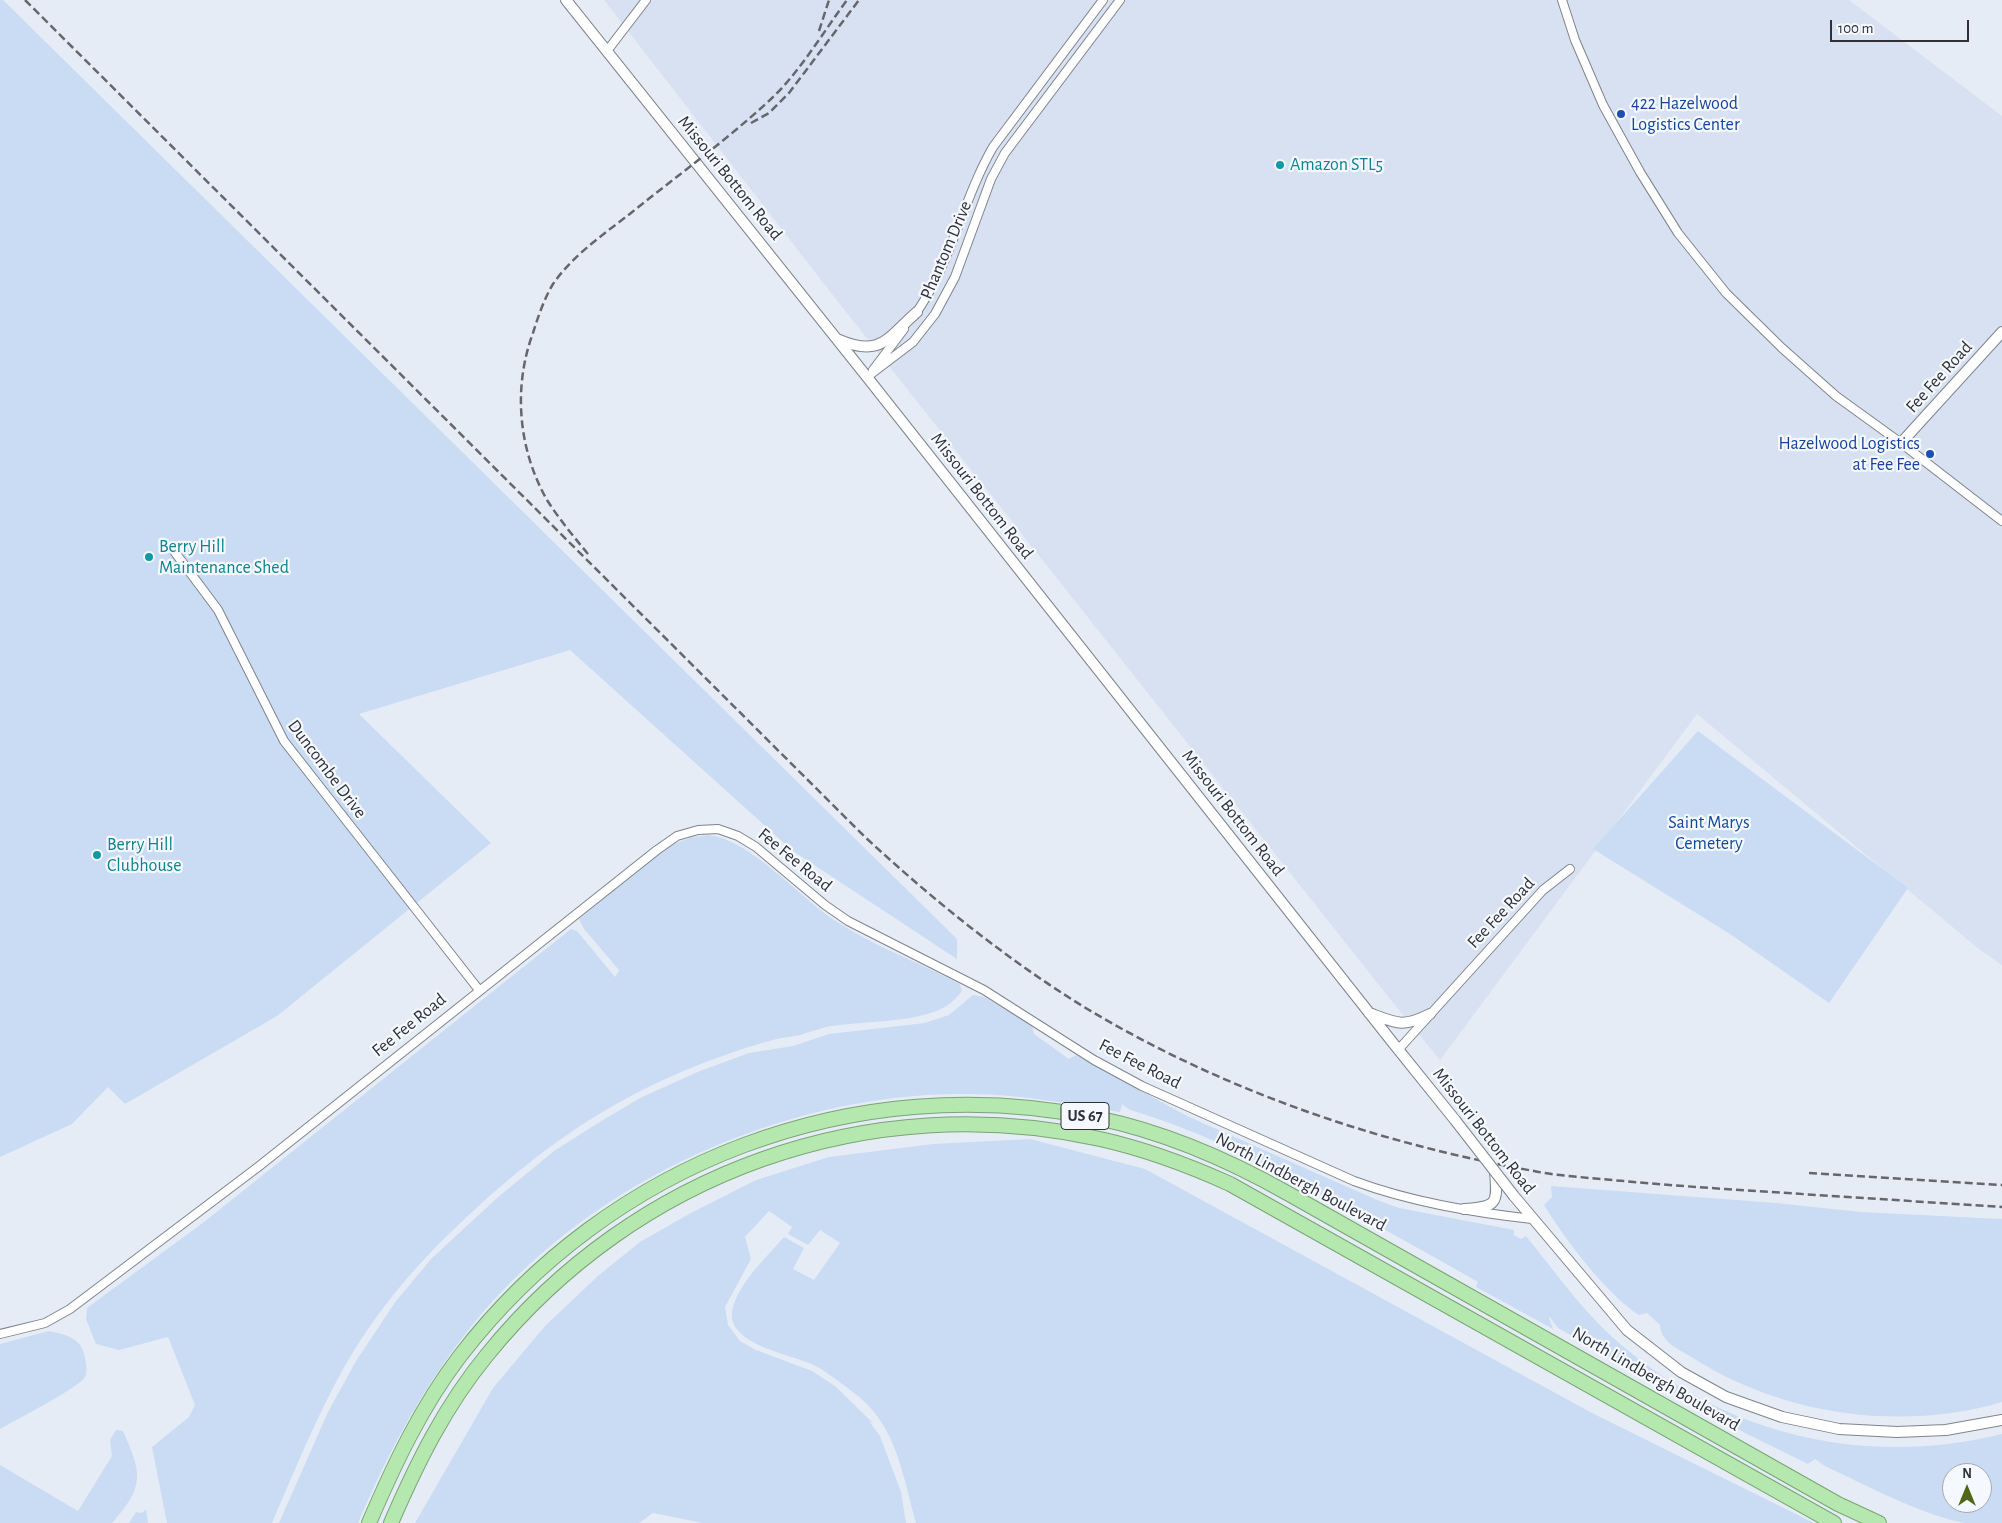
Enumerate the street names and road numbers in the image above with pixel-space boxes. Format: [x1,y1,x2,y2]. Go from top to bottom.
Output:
street label: Missouri Bottom Road [673,111,787,245]
street label: Phantom Drive [916,197,976,303]
street label: Fee Fee Road [1901,337,1977,417]
street label: Missouri Bottom Road [926,429,1038,563]
street label: Duncombe Drive [283,715,371,823]
street label: Missouri Bottom Road [1177,746,1289,880]
street label: Fee Fee Road [754,824,836,896]
street label: Fee Fee Road [1463,873,1539,953]
street label: Fee Fee Road [368,989,450,1061]
street label: Fee Fee Road [1095,1034,1185,1094]
street label: Missouri Bottom Road [1428,1064,1540,1198]
road number: US 67 [1061,1102,1109,1130]
street label: North Lindbergh Boulevard [1212,1128,1390,1236]
street label: North Lindbergh Boulevard [1568,1322,1744,1436]

